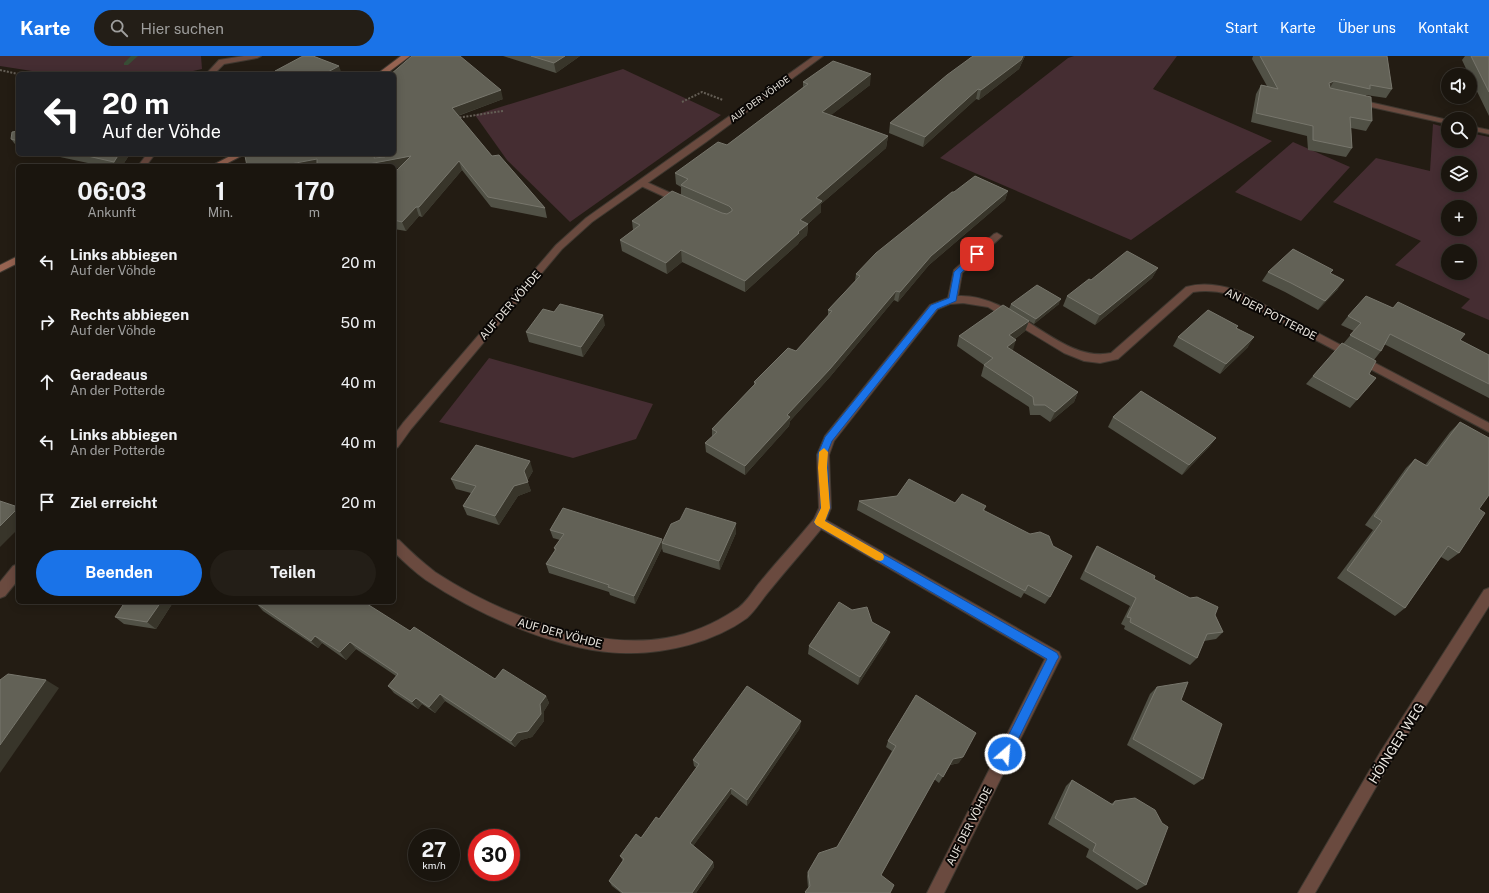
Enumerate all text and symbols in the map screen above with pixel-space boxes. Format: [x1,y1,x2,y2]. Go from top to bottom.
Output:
search box [94,10,374,46]
text: Karte [20,17,70,39]
icon: search [108,17,130,39]
text: Hier suchen [140,20,224,37]
text: Start [1225,20,1258,36]
text: Karte [1280,20,1316,36]
text: Über uns [1338,20,1396,36]
text: Kontakt [1418,20,1469,36]
map controls [1441,68,1477,280]
button: sound [1441,68,1477,104]
street label: AUF DER VÖHDE [728,73,792,124]
text: 20 m [102,87,169,120]
icon: left [36,88,88,140]
button: search [1441,112,1477,148]
text: Auf der Vöhde [102,121,221,142]
button: layers [1441,156,1477,192]
text: 06:03 [77,177,146,205]
text: 1 [215,177,225,205]
text: 170 [294,177,335,205]
button: + [1441,200,1477,236]
text: Ankunft [88,205,136,220]
text: Min. [208,205,233,220]
text: m [309,205,320,220]
pin [960,237,994,271]
icon: arrive [966,243,988,265]
button: − [1441,244,1477,280]
text: Links abbiegen [70,246,177,263]
icon: left [36,251,58,273]
text: 20 m [341,254,376,271]
text: Auf der Vöhde [70,263,156,278]
street label: AUF DER VÖHDE [476,267,543,342]
street label: AN DER POTTERDE [1223,286,1319,342]
text: Rechts abbiegen [70,306,189,323]
icon: right [36,311,58,333]
text: 50 m [341,314,376,331]
text: Auf der Vöhde [70,323,156,338]
text: Geradeaus [70,366,148,383]
icon: ahead [36,371,58,393]
text: 40 m [341,374,376,391]
text: An der Potterde [70,383,165,398]
text: Links abbiegen [70,426,177,443]
icon: left [36,431,58,453]
text: 40 m [341,434,376,451]
text: An der Potterde [70,443,165,458]
icon: arrive [36,491,58,513]
text: Ziel erreicht [70,494,157,511]
text: 20 m [341,494,376,511]
button: Beenden [36,550,202,596]
button: Teilen [210,550,376,596]
street label: AUF DER VÖHDE [516,615,604,650]
street label: HÖINGER WEG [1366,700,1427,786]
position arrow [984,733,1026,775]
street label: AUF DER VÖHDE [943,784,994,867]
speed limit sign: 30 [468,829,520,881]
text: 27 [421,838,447,862]
text: km/h [422,859,446,871]

